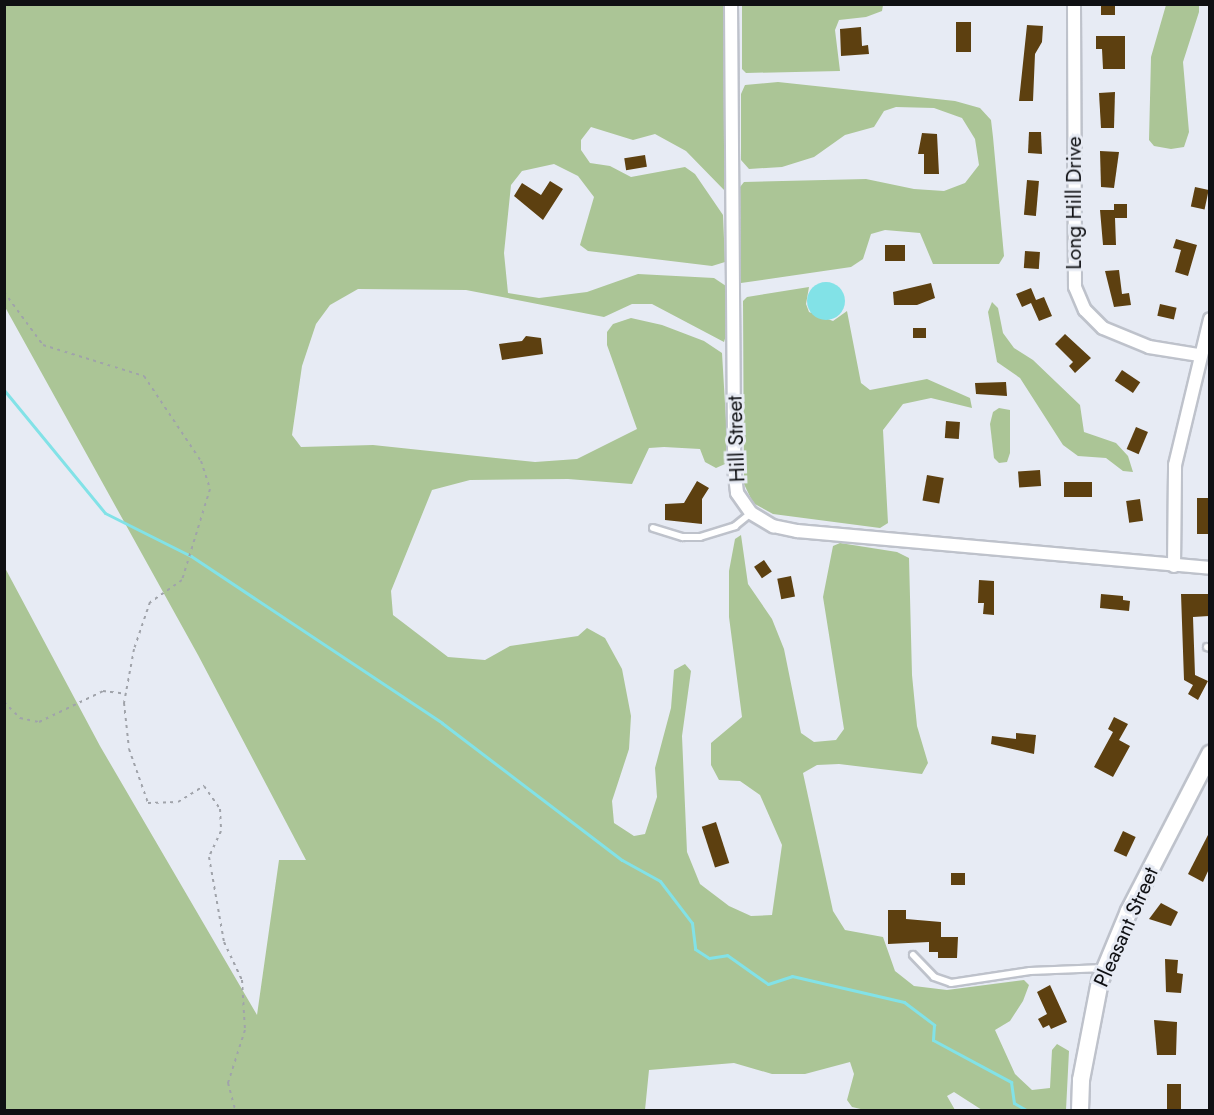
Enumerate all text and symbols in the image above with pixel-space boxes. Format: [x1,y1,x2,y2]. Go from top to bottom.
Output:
street label: Long Hill Drive [1061,136,1087,270]
street label: Hill Street [722,395,750,483]
street label: Pleasant Street [1088,863,1164,991]

